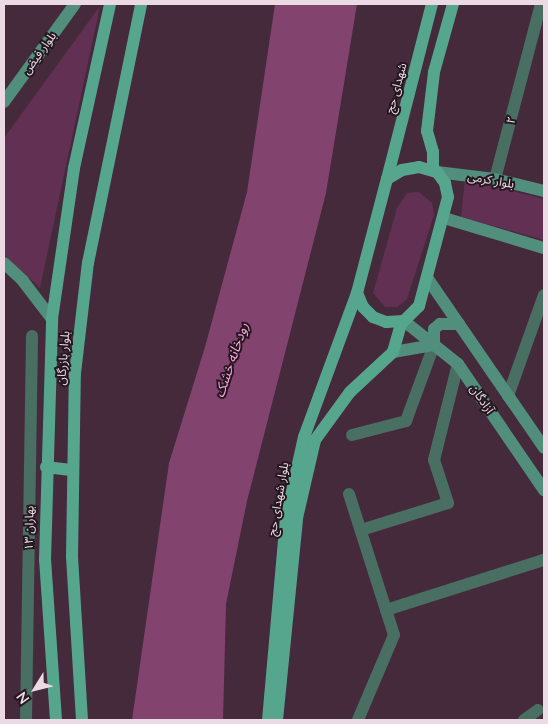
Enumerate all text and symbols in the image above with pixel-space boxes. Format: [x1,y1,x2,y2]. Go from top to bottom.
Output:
street label: بلوار فیض [19,29,59,77]
street label: شهدای حج [382,61,410,115]
street label: ۲ [503,115,519,125]
street label: بلوار کرمی [467,169,515,191]
water label: رودخانه خشک [210,320,252,400]
street label: بلوار بازرگان [53,330,73,386]
street label: آزادگان [467,382,497,416]
street label: بلوار شهدای حج [264,461,292,537]
street label: بهاران ۱۳ [21,505,37,551]
north arrow [10,664,60,714]
text: N [12,689,33,707]

